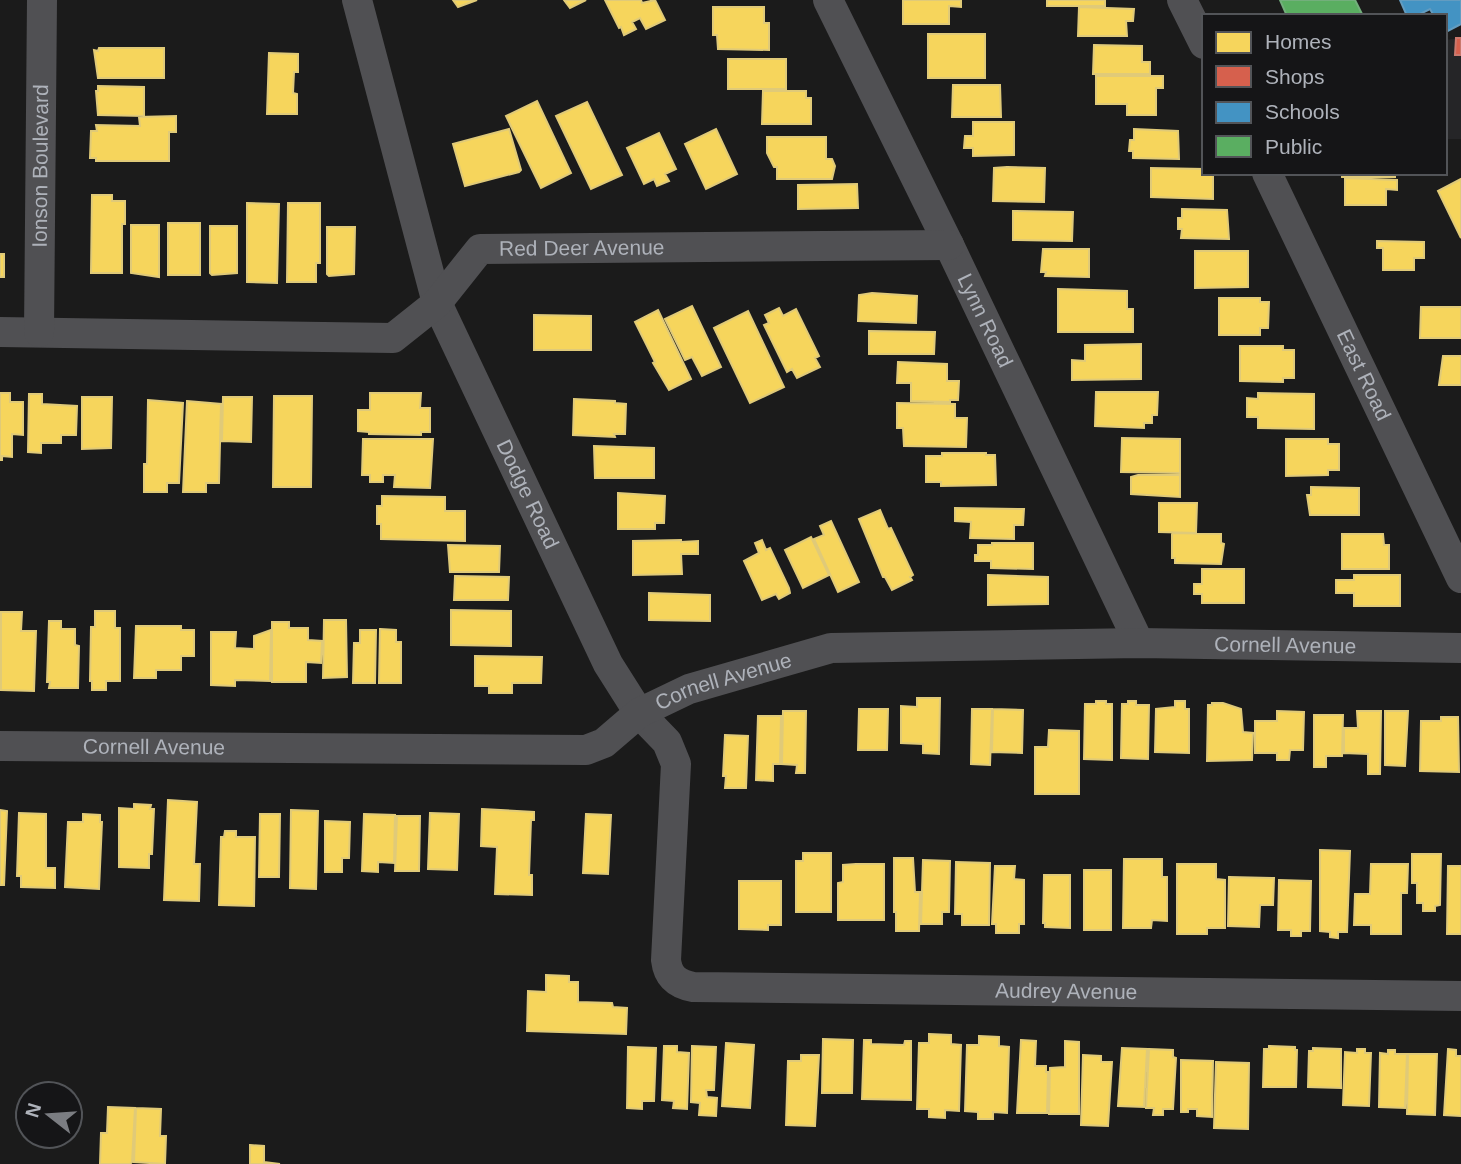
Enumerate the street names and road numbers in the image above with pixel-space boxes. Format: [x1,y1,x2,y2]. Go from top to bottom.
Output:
street label: Ionson Boulevard [28,84,52,248]
street label: Red Deer Avenue [499,235,665,260]
street label: Lynn Road [953,270,1018,371]
street label: East Road [1333,326,1396,424]
street label: Dodge Road [492,436,564,552]
street label: Cornell Avenue [1214,632,1357,657]
street label: Cornell Avenue [651,648,794,714]
street label: Cornell Avenue [83,735,225,759]
street label: Audrey Avenue [995,979,1137,1003]

